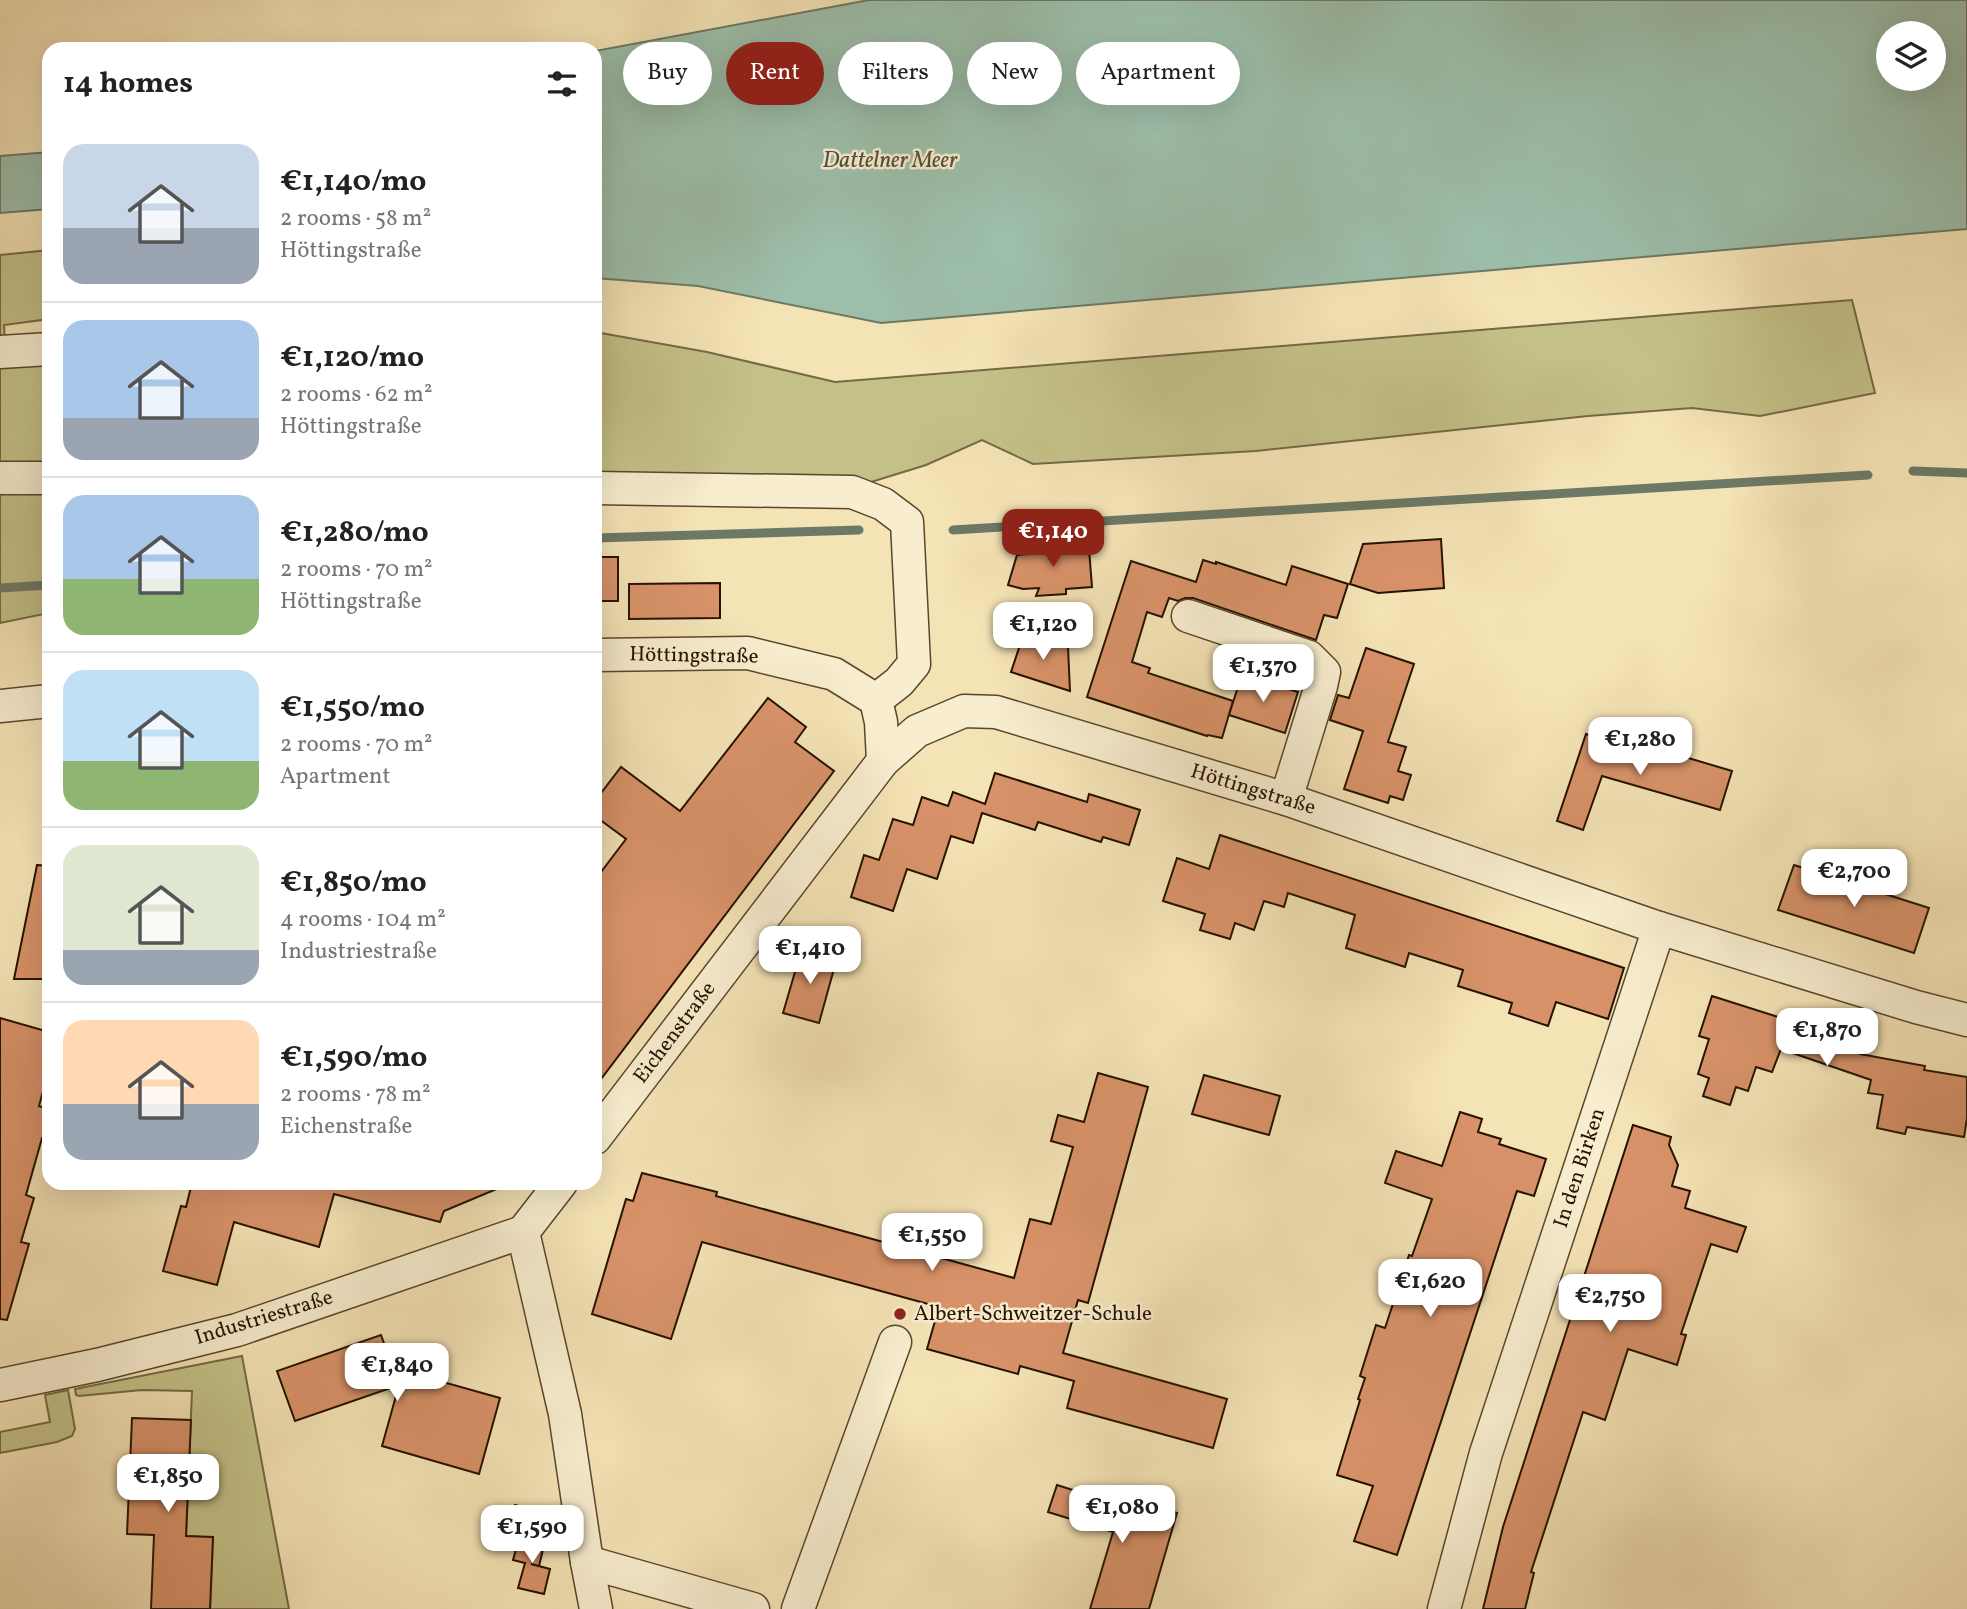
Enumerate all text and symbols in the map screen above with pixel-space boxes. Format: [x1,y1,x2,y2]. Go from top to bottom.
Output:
map controls [1876,21,1946,91]
button: layers [1876,21,1946,91]
chip: Buy [623,42,712,105]
chip: Rent [726,42,824,105]
chip: Filters [838,42,953,105]
chip: New [967,42,1062,105]
chip: Apartment [1076,42,1240,105]
text: 14 homes [63,63,193,105]
icon: filters [543,65,581,103]
water label: Dattelner Meer [822,145,958,177]
text: €1,140/mo [280,161,426,203]
icon: home [119,172,203,256]
text: 2 rooms · 58 m² [280,203,431,235]
text: Höttingstraße [280,235,422,267]
text: €1,120/mo [280,337,424,379]
icon: home [119,348,203,432]
text: 2 rooms · 62 m² [280,379,432,411]
text: Höttingstraße [280,411,422,443]
pin: €1,140 [996,510,1110,569]
text: €1,280/mo [280,512,429,554]
text: €1,140 [1018,516,1088,548]
icon: home [119,523,203,607]
text: 2 rooms · 70 m² [280,554,433,586]
text: Höttingstraße [280,586,422,618]
pin: €1,120 [986,602,1100,662]
text: €1,120 [1009,609,1077,641]
street label: Höttingstraße [629,640,759,672]
pin: €1,370 [1206,644,1320,704]
text: €1,370 [1229,651,1297,683]
text: €1,550/mo [280,687,425,729]
icon: home [119,698,203,782]
pin: €1,280 [1583,718,1697,777]
text: €1,280 [1604,724,1676,756]
text: 2 rooms · 70 m² [280,729,433,761]
street label: Höttingstraße [1187,757,1319,823]
text: Apartment [280,761,391,793]
pin: €2,700 [1797,850,1911,909]
text: €2,700 [1817,856,1891,888]
text: €1,850/mo [280,862,427,904]
icon: home [119,873,203,957]
text: 4 rooms · 104 m² [280,904,446,936]
pin: €1,410 [753,926,867,986]
text: €1,410 [775,933,845,965]
text: Industriestraße [280,936,437,968]
street label: Eichenstraße [627,976,723,1090]
pin: €1,870 [1770,1009,1884,1068]
text: €1,870 [1792,1015,1862,1047]
text: €1,590/mo [280,1037,427,1079]
icon: home [119,1048,203,1132]
text: 2 rooms · 78 m² [280,1079,431,1111]
street label: In den Birken [1547,1104,1613,1232]
text: Eichenstraße [280,1111,412,1143]
pin: €1,550 [875,1214,989,1273]
text: €1,550 [898,1220,966,1252]
pin: €1,620 [1373,1260,1487,1319]
text: €1,620 [1394,1266,1466,1298]
pin: €2,750 [1553,1274,1667,1334]
text: €2,750 [1575,1281,1645,1313]
street label: Industriestraße [191,1283,337,1353]
place label: Albert-Schweitzer-Schule [914,1300,1152,1329]
marker: Albert-Schweitzer-Schule [892,1306,908,1322]
pin: €1,840 [340,1344,454,1403]
text: €1,840 [361,1350,433,1382]
pin: €1,850 [111,1454,225,1514]
text: €1,850 [133,1461,203,1493]
pin: €1,080 [1065,1486,1179,1545]
text: €1,080 [1085,1492,1159,1524]
pin: €1,590 [475,1506,589,1565]
text: €1,590 [497,1512,567,1544]

